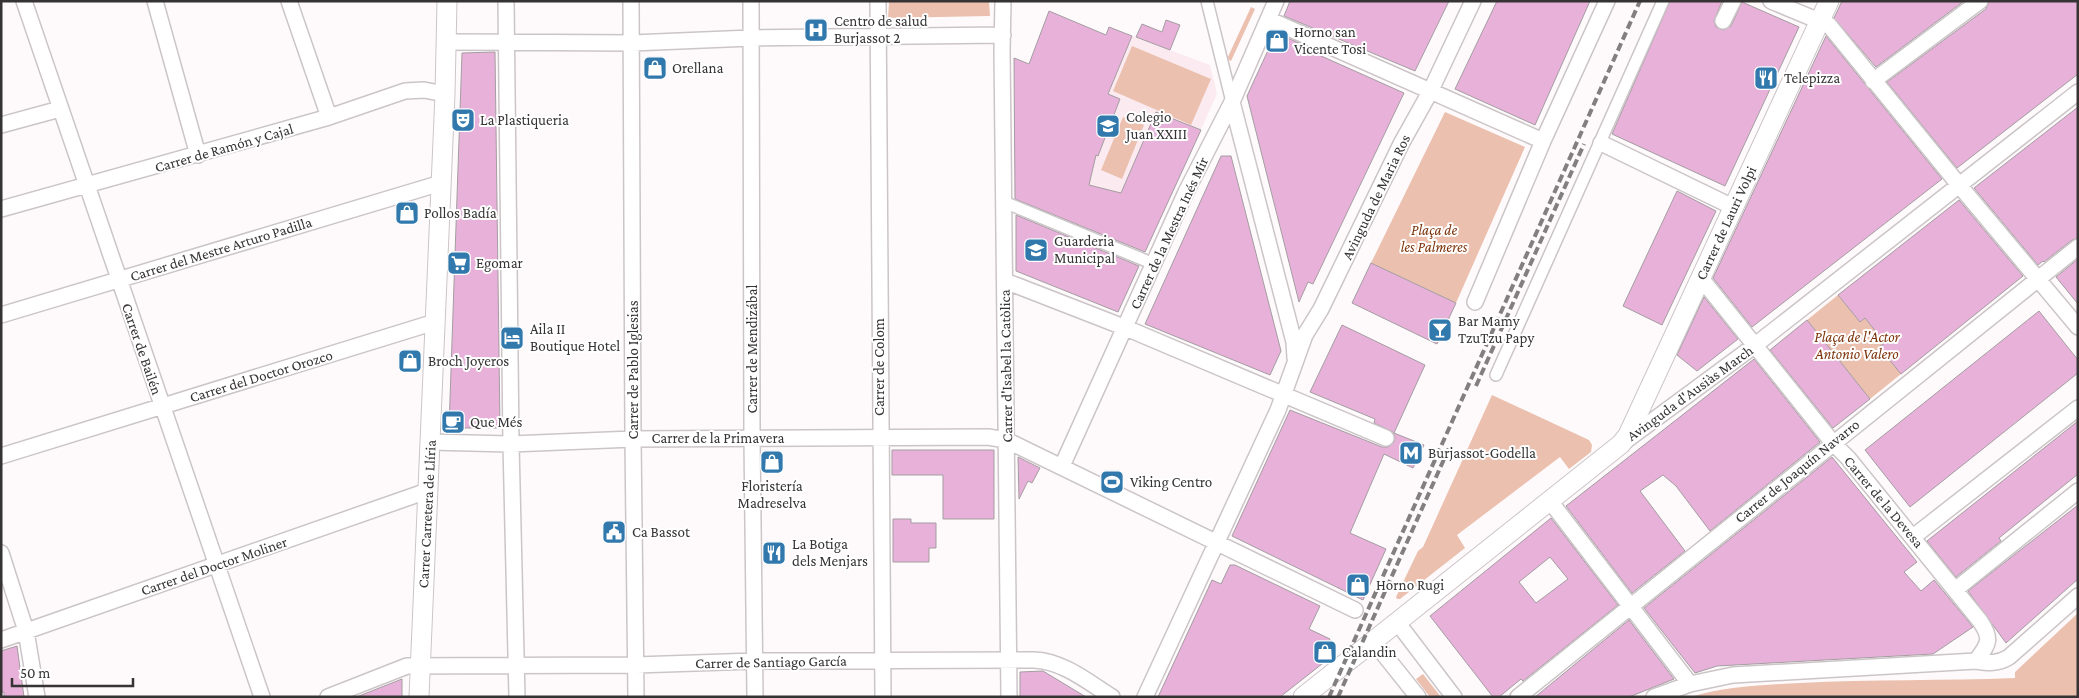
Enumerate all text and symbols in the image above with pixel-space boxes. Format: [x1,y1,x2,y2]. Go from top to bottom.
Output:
place label: Centro de salud Burjassot 2 [834,13,928,47]
hospital icon: Centro de salud Burjassot 2 [803,17,829,43]
place label: Horno san Vicente Tosi [1294,24,1366,57]
shop icon: Horno san Vicente Tosi [1264,28,1290,54]
shop icon: Orellana [642,55,668,81]
place label: Orellana [672,60,724,76]
restaurant icon: Telepizza [1753,65,1779,91]
place label: Telepizza [1784,70,1840,87]
theatre icon: La Plastiqueria [450,107,476,133]
place label: Colegio Juan XXIII [1124,109,1187,143]
place label: La Plastiqueria [480,112,569,129]
school or university icon: Colegio Juan XXIII [1095,113,1121,139]
street label: Carrer de Ramón y Cajal [153,121,296,176]
street label: Avinguda de Maria Ros [1339,132,1414,263]
street label: Carrer de la Mestra Inés Mir [1127,154,1212,312]
street label: Carrer de Lauri Volpi [1693,164,1760,283]
shop icon: Pollos Badía [394,200,420,226]
place label: Pollos Badía [424,205,497,221]
street label: Carrer del Mestre Arturo Padilla [128,214,314,284]
park label: Plaça de les Palmeres [1401,222,1468,255]
place label: Guarderia Municipal [1054,233,1115,267]
school or university icon: Guarderia Municipal [1023,237,1049,263]
supermarket icon: Egomar [446,250,472,276]
place label: Egomar [476,255,524,272]
street label: Carrer de Mendizábal [744,284,760,413]
street label: Carrer d'Isabel la Catòlica [997,289,1015,443]
street label: Carrer de Pablo Iglesias [625,300,642,440]
street label: Carrer de Bailén [119,301,165,397]
place label: Bar Mamy TzuTzu Papy [1458,313,1534,347]
bar icon: Bar Mamy TzuTzu Papy [1427,317,1453,343]
street label: Carrer de Colom [871,318,887,416]
place label: Aila II Boutique Hotel [530,321,620,355]
hotel icon: Aila II Boutique Hotel [499,325,525,351]
park label: Plaça de l'Actor Antonio Valero [1814,329,1901,362]
street label: Avinguda d'Ausiàs March [1624,342,1757,445]
street label: Carrer del Doctor Orozco [188,347,334,405]
shop icon: Broch Joyeros [397,348,423,374]
place label: Broch Joyeros [428,353,509,370]
cafe icon: Que Més [440,409,466,435]
place label: Que Més [470,414,522,430]
street label: Carrer de Joaquín Navarro [1732,416,1863,527]
street label: Carrer de la Primavera [652,430,784,446]
street label: Carrer Carretera de Llíria [415,439,439,589]
metro station icon: Burjassot-Godella [1398,440,1424,466]
place label: Burjassot-Godella [1428,445,1536,462]
shop icon: Floristería Madreselva [759,449,785,475]
street label: Carrer de la Devesa [1841,453,1927,551]
sports icon: Viking Centro [1099,469,1125,495]
place label: Viking Centro [1130,474,1212,491]
place label: Floristería Madreselva [737,478,807,511]
public building icon: Ca Bassot [601,519,627,545]
place label: Ca Bassot [632,524,691,540]
street label: Carrer del Doctor Moliner [139,533,290,599]
place label: La Botiga dels Menjars [792,536,868,570]
restaurant icon: La Botiga dels Menjars [761,540,787,566]
shop icon: Horno Rugi [1345,572,1371,598]
place label: Horno Rugi [1376,577,1444,594]
shop icon: Calandin [1312,639,1338,665]
place label: Calandin [1342,644,1397,660]
street label: Carrer de Santiago García [695,653,847,672]
scale bar [12,656,134,688]
text: 50 m [20,665,50,681]

